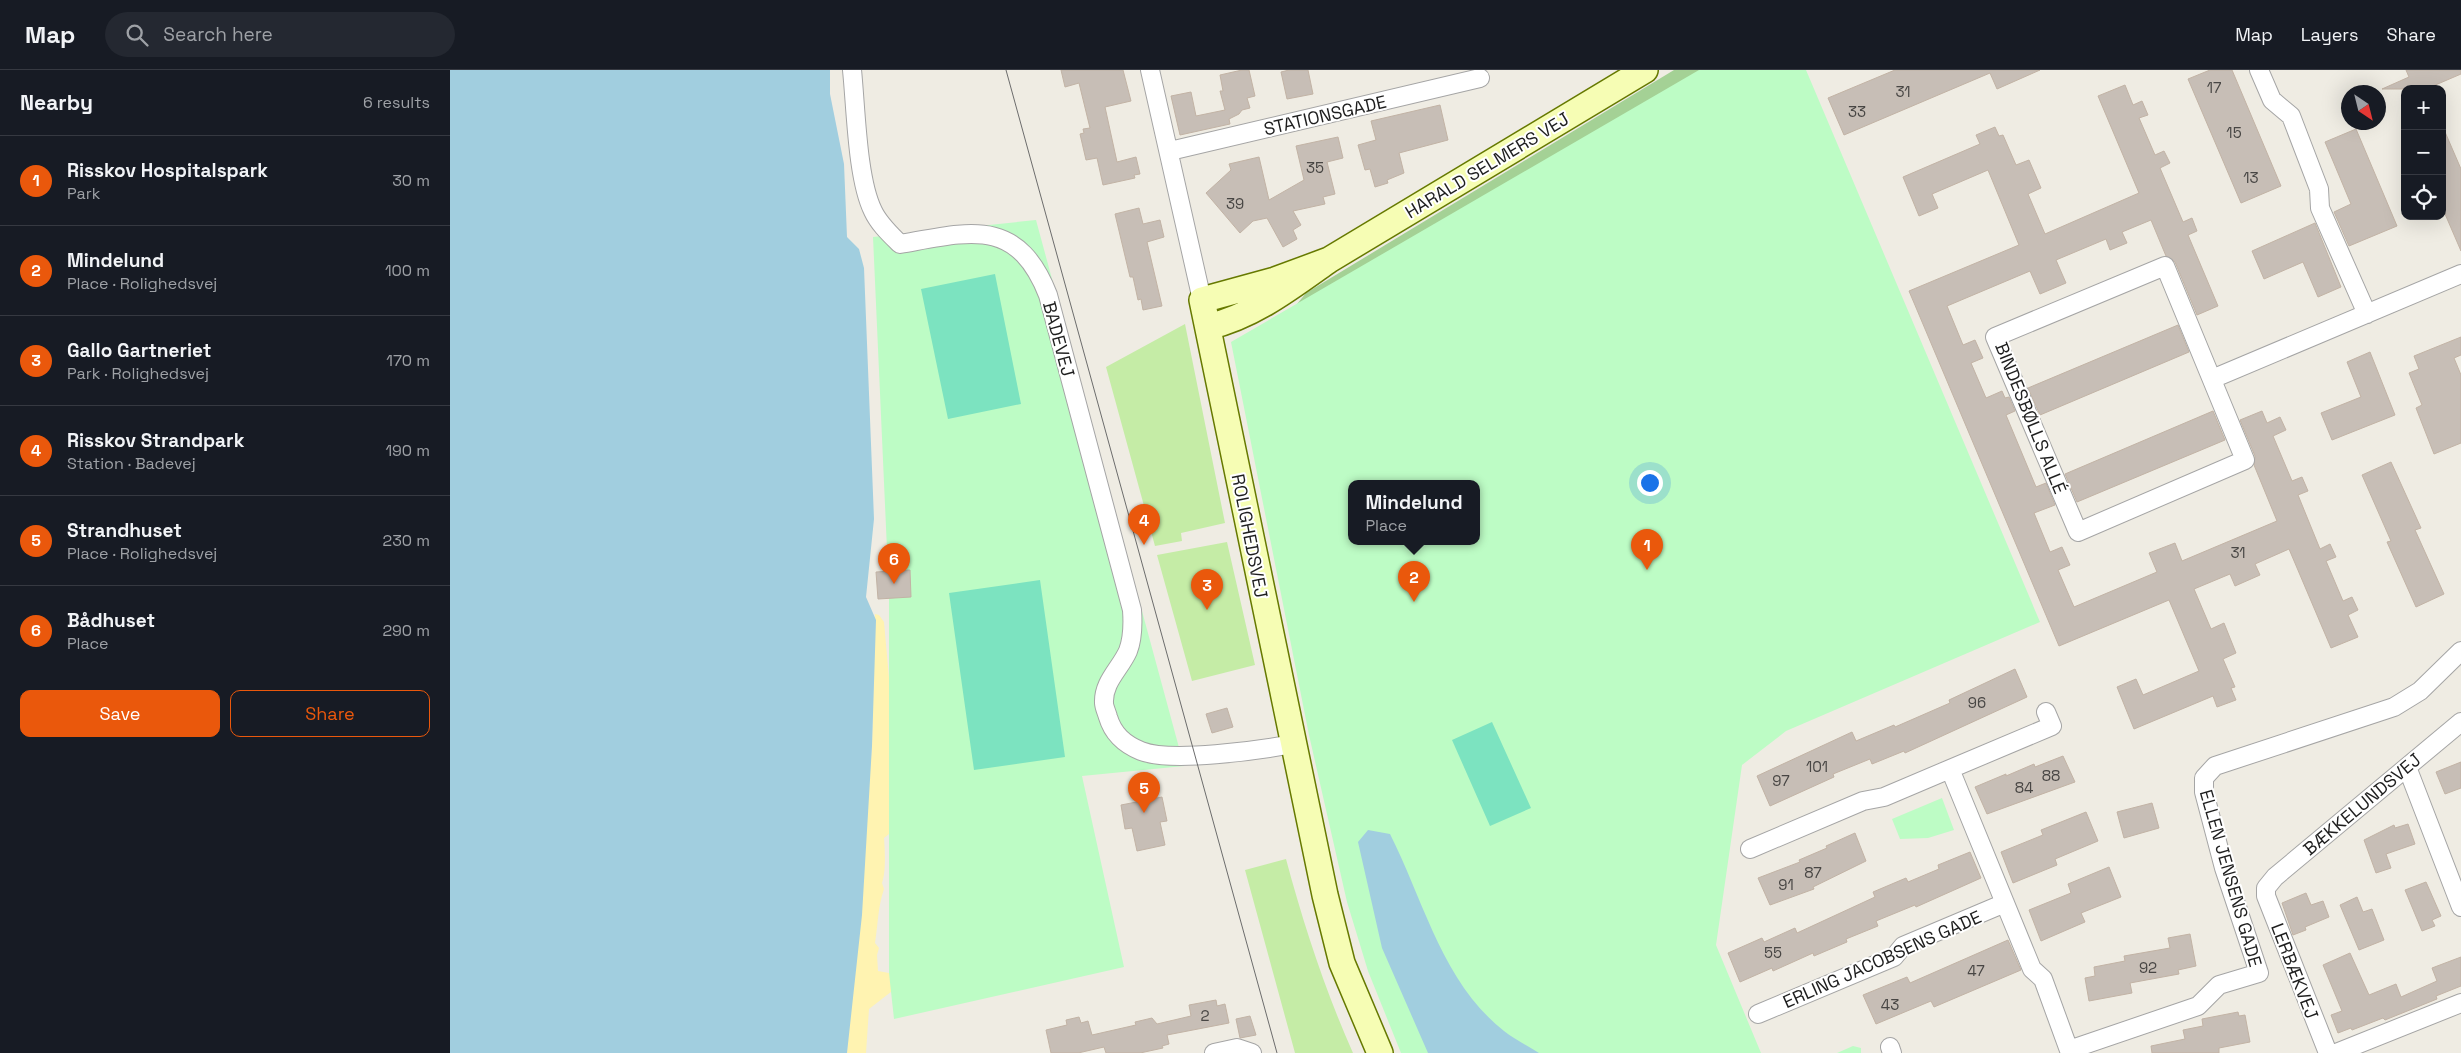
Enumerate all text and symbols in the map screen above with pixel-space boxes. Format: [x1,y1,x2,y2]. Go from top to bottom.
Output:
search box [105,12,455,57]
text: Map [25,19,75,50]
icon: search [123,21,151,49]
text: Search here [163,22,273,47]
text: Map [2235,23,2273,46]
text: Layers [2301,23,2358,46]
text: Share [2386,23,2436,46]
house number: 17 [2207,78,2221,97]
house number: 31 [1895,82,1911,101]
north arrow [2341,85,2386,130]
map controls [2401,85,2446,220]
button: + [2401,85,2446,130]
text: Nearby [20,89,93,116]
street label: STATIONSGADE [1262,90,1388,140]
text: 6 results [363,92,430,113]
house number: 33 [1848,102,1866,121]
street label: HARALD SELMERS VEJ [1401,107,1573,223]
house number: 15 [2226,123,2242,142]
button: − [2401,130,2446,175]
text: Risskov Hospitalspark [67,158,268,183]
house number: 35 [1306,158,1324,177]
house number: 13 [2243,168,2259,187]
text: 1 [32,170,40,191]
text: 30 m [392,170,430,191]
button: locate [2401,175,2446,220]
text: Park [67,183,100,204]
house number: 39 [1226,194,1244,213]
text: Mindelund [67,248,164,273]
text: 2 [31,260,41,281]
text: 100 m [385,260,430,281]
text: Place · Rolighedsvej [67,273,217,294]
street label: BADEVEJ [1038,299,1080,379]
text: Gallo Gartneriet [67,338,211,363]
street label: BINDESBØLLS ALLÉ [1990,339,2072,497]
text: 3 [31,350,41,371]
text: 170 m [386,350,430,371]
text: Park · Rolighedsvej [67,363,209,384]
text: Risskov Strandpark [67,428,244,453]
text: 4 [31,440,41,461]
text: 190 m [385,440,430,461]
text: Station · Badevej [67,453,196,474]
your location [1637,470,1663,496]
street label: ROLIGHEDSVEJ [1227,472,1273,600]
popup [1348,480,1480,545]
text: Mindelund [1365,490,1463,515]
pin: 4 [1128,504,1160,545]
text: Place [1365,515,1407,536]
text: Strandhuset [67,518,182,543]
pin: 1 [1631,529,1663,570]
text: 5 [31,530,41,551]
text: 230 m [383,530,430,551]
text: Place · Rolighedsvej [67,543,217,564]
pin: 6 [878,543,910,584]
house number: 31 [2230,543,2246,562]
pin: 2 [1398,561,1430,602]
pin: 3 [1191,569,1223,610]
text: Bådhuset [67,608,155,633]
text: 6 [31,620,41,641]
text: 290 m [382,620,430,641]
text: Place [67,633,109,654]
button: Save [20,690,220,737]
button: Share [230,690,430,737]
house number: 96 [1968,693,1986,712]
street label: BÆKKELUNDSVEJ [2298,748,2426,860]
house number: 101 [1806,757,1828,776]
house number: 88 [2042,766,2060,785]
house number: 97 [1772,771,1790,790]
pin: 5 [1128,772,1160,813]
house number: 84 [2015,778,2033,797]
street label: ELLEN JENSENS GADE [2195,787,2267,969]
house number: 87 [1804,863,1822,882]
house number: 91 [1778,875,1794,894]
street label: ERLING JACOBSENS GADE [1779,905,1985,1013]
street label: LERBÆKVEJ [2266,920,2324,1022]
house number: 55 [1764,943,1782,962]
house number: 92 [2139,958,2157,977]
house number: 47 [1967,961,1985,980]
house number: 43 [1881,995,1899,1014]
house number: 2 [1200,1006,1210,1025]

